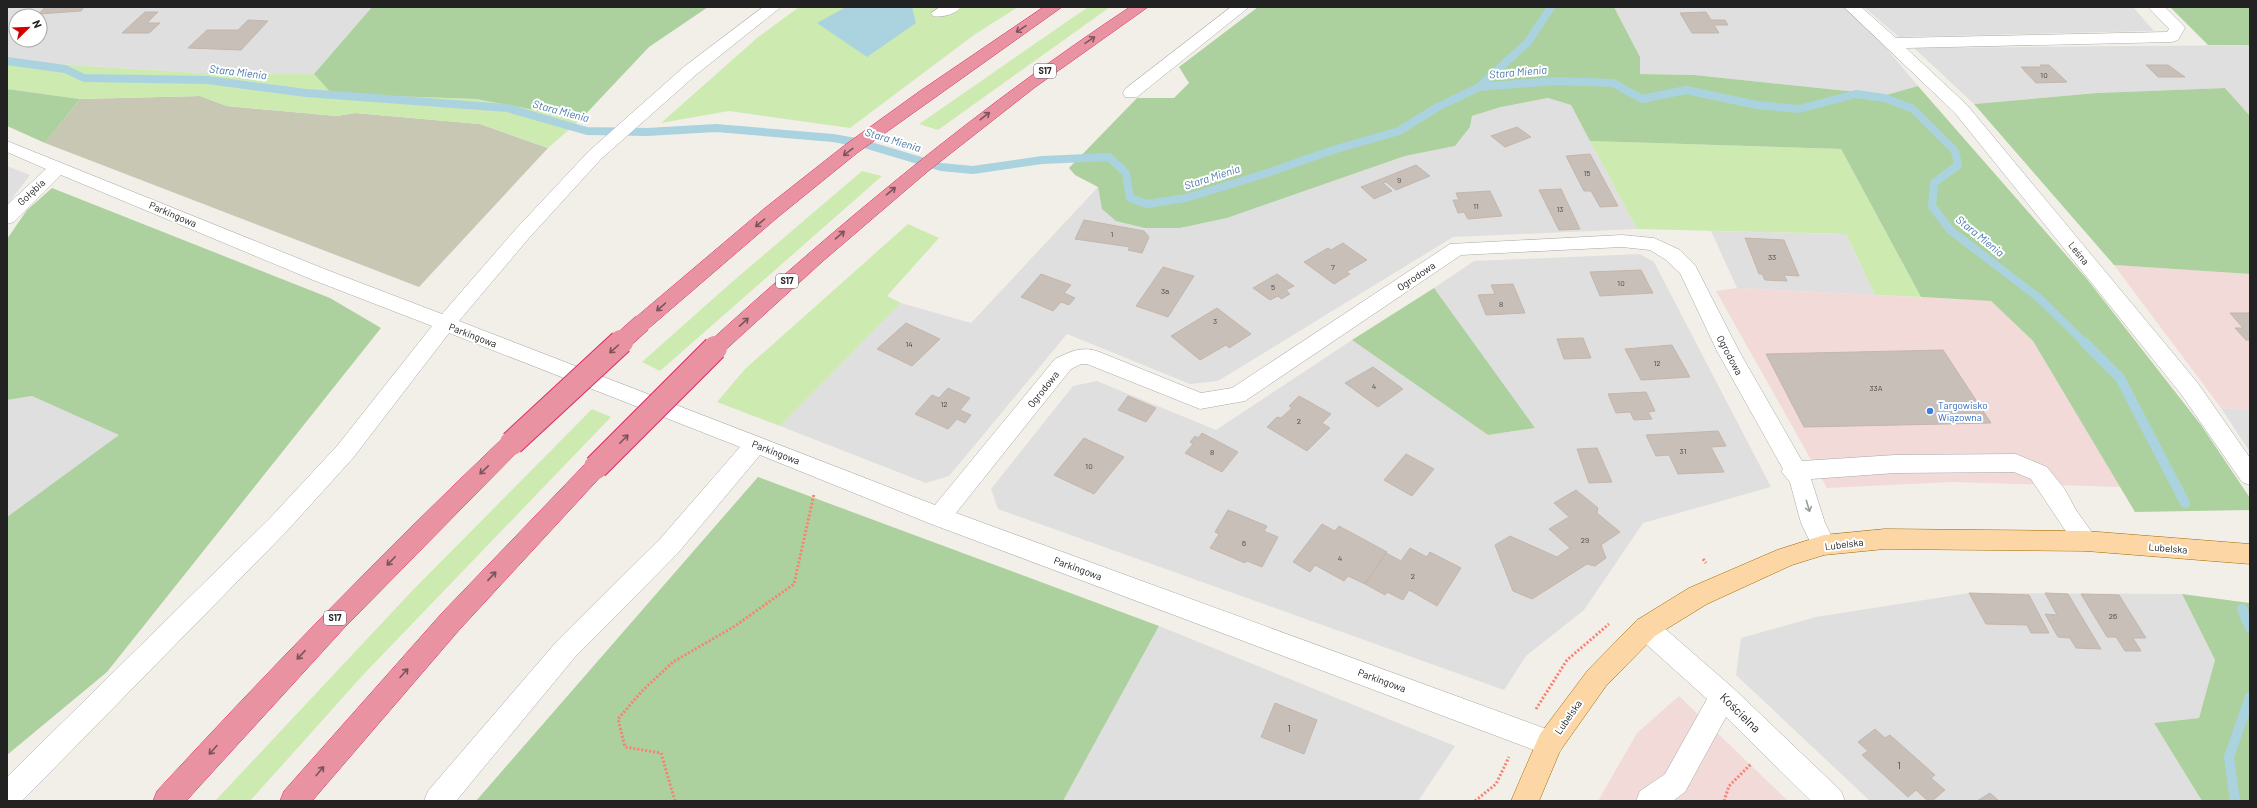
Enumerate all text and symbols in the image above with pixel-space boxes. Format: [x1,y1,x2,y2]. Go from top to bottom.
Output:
north arrow [8,8,48,48]
text: N [30,18,45,30]
one-way arrow [1015,25,1027,33]
one-way arrow [1084,36,1095,44]
water label: Stara Mienia [209,62,268,82]
water label: Stara Mienia [1489,62,1548,81]
road number: S17 [1034,64,1056,78]
house number: 10 [2040,70,2048,80]
water label: Stara Mienia [531,97,591,124]
one-way arrow [979,112,990,120]
water label: Stara Mienia [864,125,923,154]
one-way arrow [842,147,853,156]
water label: Stara Mienia [1182,161,1242,192]
house number: 15 [1584,168,1590,178]
house number: 9 [1397,175,1401,185]
street label: Gołębia [15,176,47,208]
one-way arrow [886,187,896,196]
street label: Parkingowa [147,199,199,229]
house number: 11 [1473,201,1479,211]
house number: 13 [1557,204,1563,214]
water label: Stara Mienia [1954,212,2007,259]
one-way arrow [754,219,765,228]
house number: 1 [1111,229,1114,239]
one-way arrow [835,230,846,239]
street label: Leśna [2066,239,2092,267]
house number: 33 [1768,252,1776,262]
street label: Ogrodowa [1395,259,1437,293]
house number: 7 [1331,262,1335,272]
road number: S17 [776,274,798,288]
house number: 10 [1617,278,1625,288]
house number: 5 [1271,282,1275,292]
house number: 3a [1161,286,1169,296]
house number: 8 [1499,299,1503,309]
one-way arrow [655,303,666,312]
house number: 3 [1213,316,1217,326]
one-way arrow [738,317,749,326]
street label: Parkingowa [447,320,499,350]
street label: Ogrodowa [1715,333,1745,377]
house number: 14 [905,339,913,349]
one-way arrow [608,345,619,354]
house number: 12 [1653,358,1661,368]
street label: Ogrodowa [1025,368,1061,410]
house number: 4 [1372,381,1376,391]
house number: 33A [1869,383,1883,393]
house number: 12 [940,399,948,409]
place label: Targowisko Wiązowna [1938,399,1988,423]
marker: Targowisko Wiązowna [1925,406,1935,416]
house number: 2 [1297,416,1301,426]
one-way arrow [619,434,629,444]
street label: Parkingowa [750,437,802,467]
house number: 31 [1680,446,1687,456]
house number: 8 [1210,447,1214,457]
house number: 10 [1085,461,1093,471]
one-way arrow [479,465,489,475]
one-way arrow [1805,500,1812,513]
house number: 29 [1581,535,1589,545]
street label: Lubelska [1824,536,1864,552]
house number: 6 [1242,538,1246,548]
street label: Lubelska [2148,540,2188,556]
house number: 4 [1338,553,1342,563]
street label: Parkingowa [1052,554,1104,582]
one-way arrow [386,556,396,566]
one-way arrow [487,571,496,582]
house number: 2 [1411,571,1415,581]
road number: S17 [324,611,346,625]
house number: 26 [2109,611,2117,621]
one-way arrow [296,650,306,660]
street label: Parkingowa [1356,666,1408,694]
one-way arrow [400,668,409,678]
street label: Kościelna [1718,690,1764,735]
street label: Lubelska [1552,698,1584,736]
house number: 1 [1287,722,1291,734]
one-way arrow [208,745,217,755]
house number: 1 [1897,759,1901,771]
one-way arrow [315,766,324,777]

